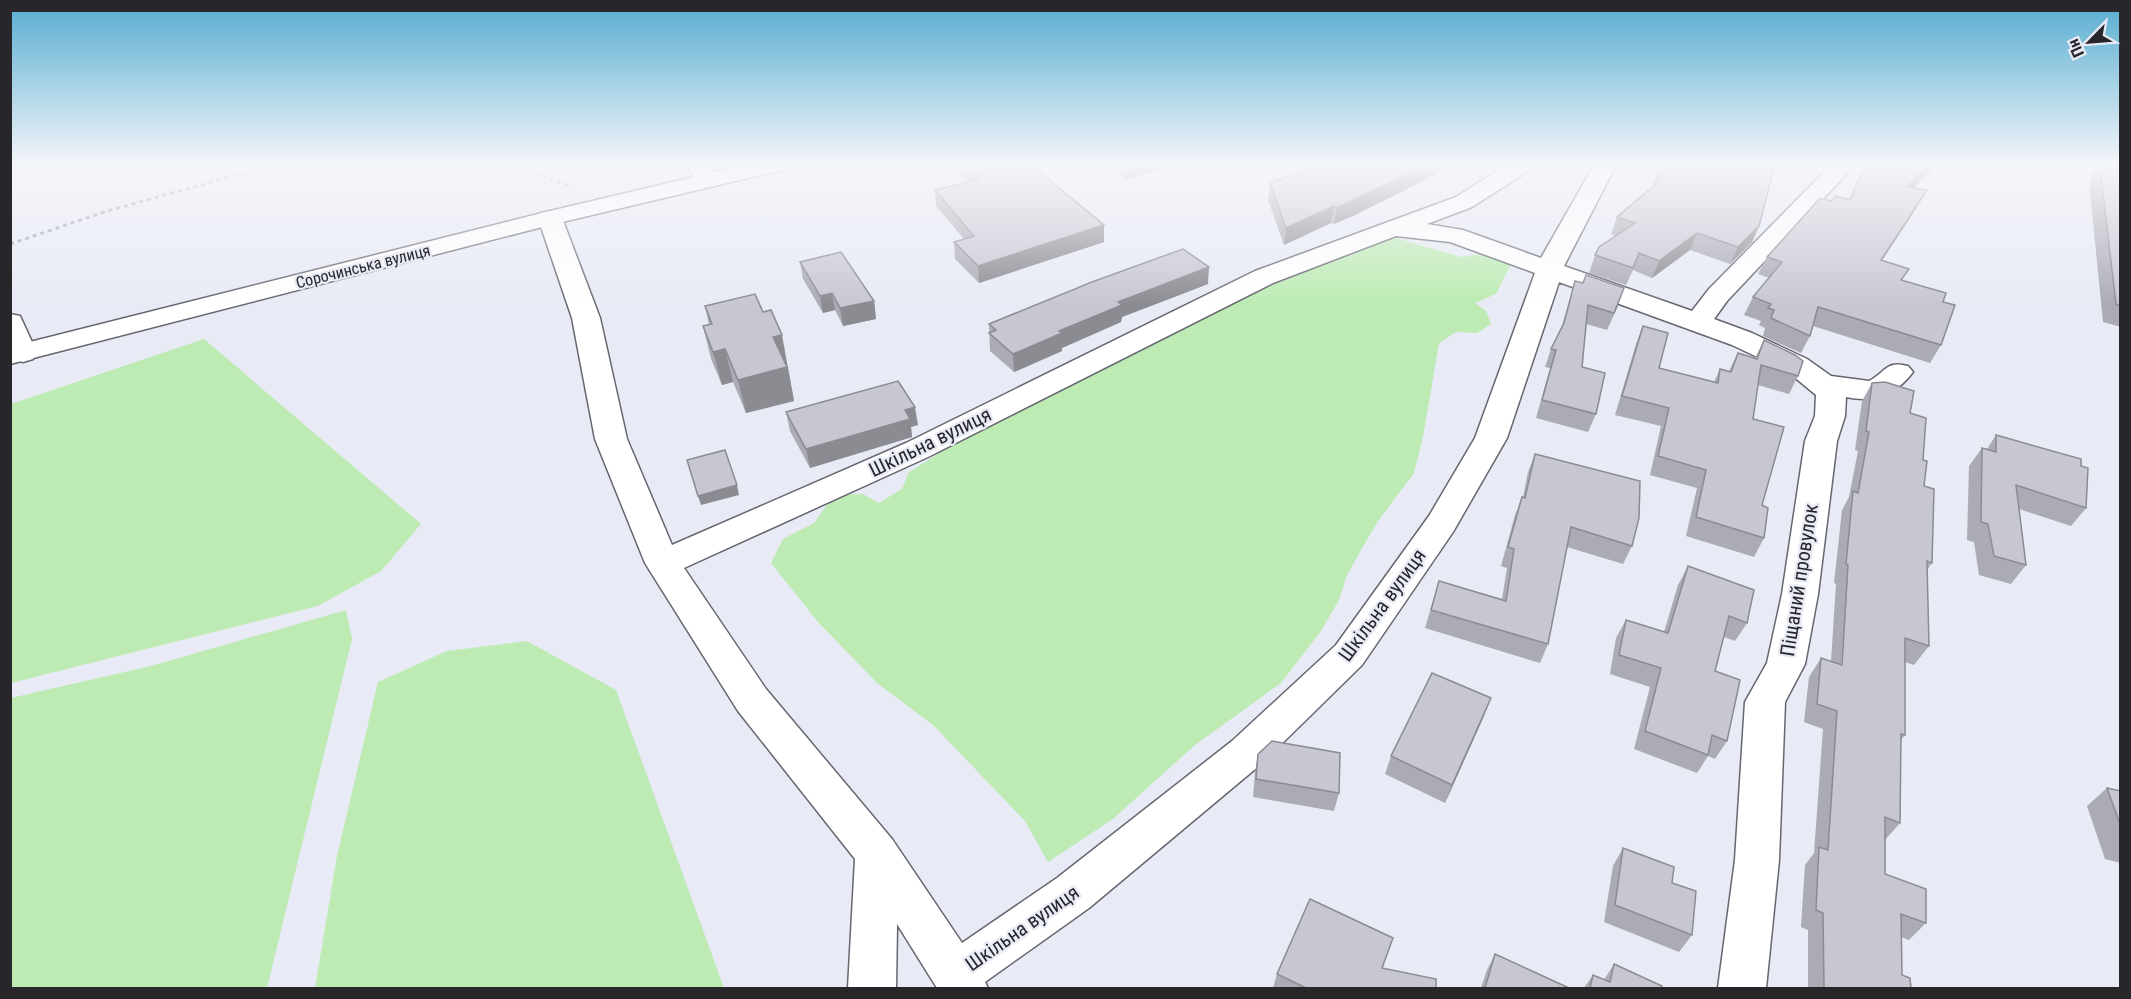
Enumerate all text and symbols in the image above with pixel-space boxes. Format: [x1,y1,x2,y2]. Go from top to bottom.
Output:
north arrow [2059,12,2119,72]
text: Пн [2063,36,2088,60]
street label: Сорочинська вулиця [294,241,432,292]
street label: Шкільна вулиця [865,402,995,482]
street label: Піщаний провулок [1775,502,1823,658]
street label: Шкільна вулиця [1333,544,1431,666]
street label: Шкільна вулиця [961,880,1083,976]

